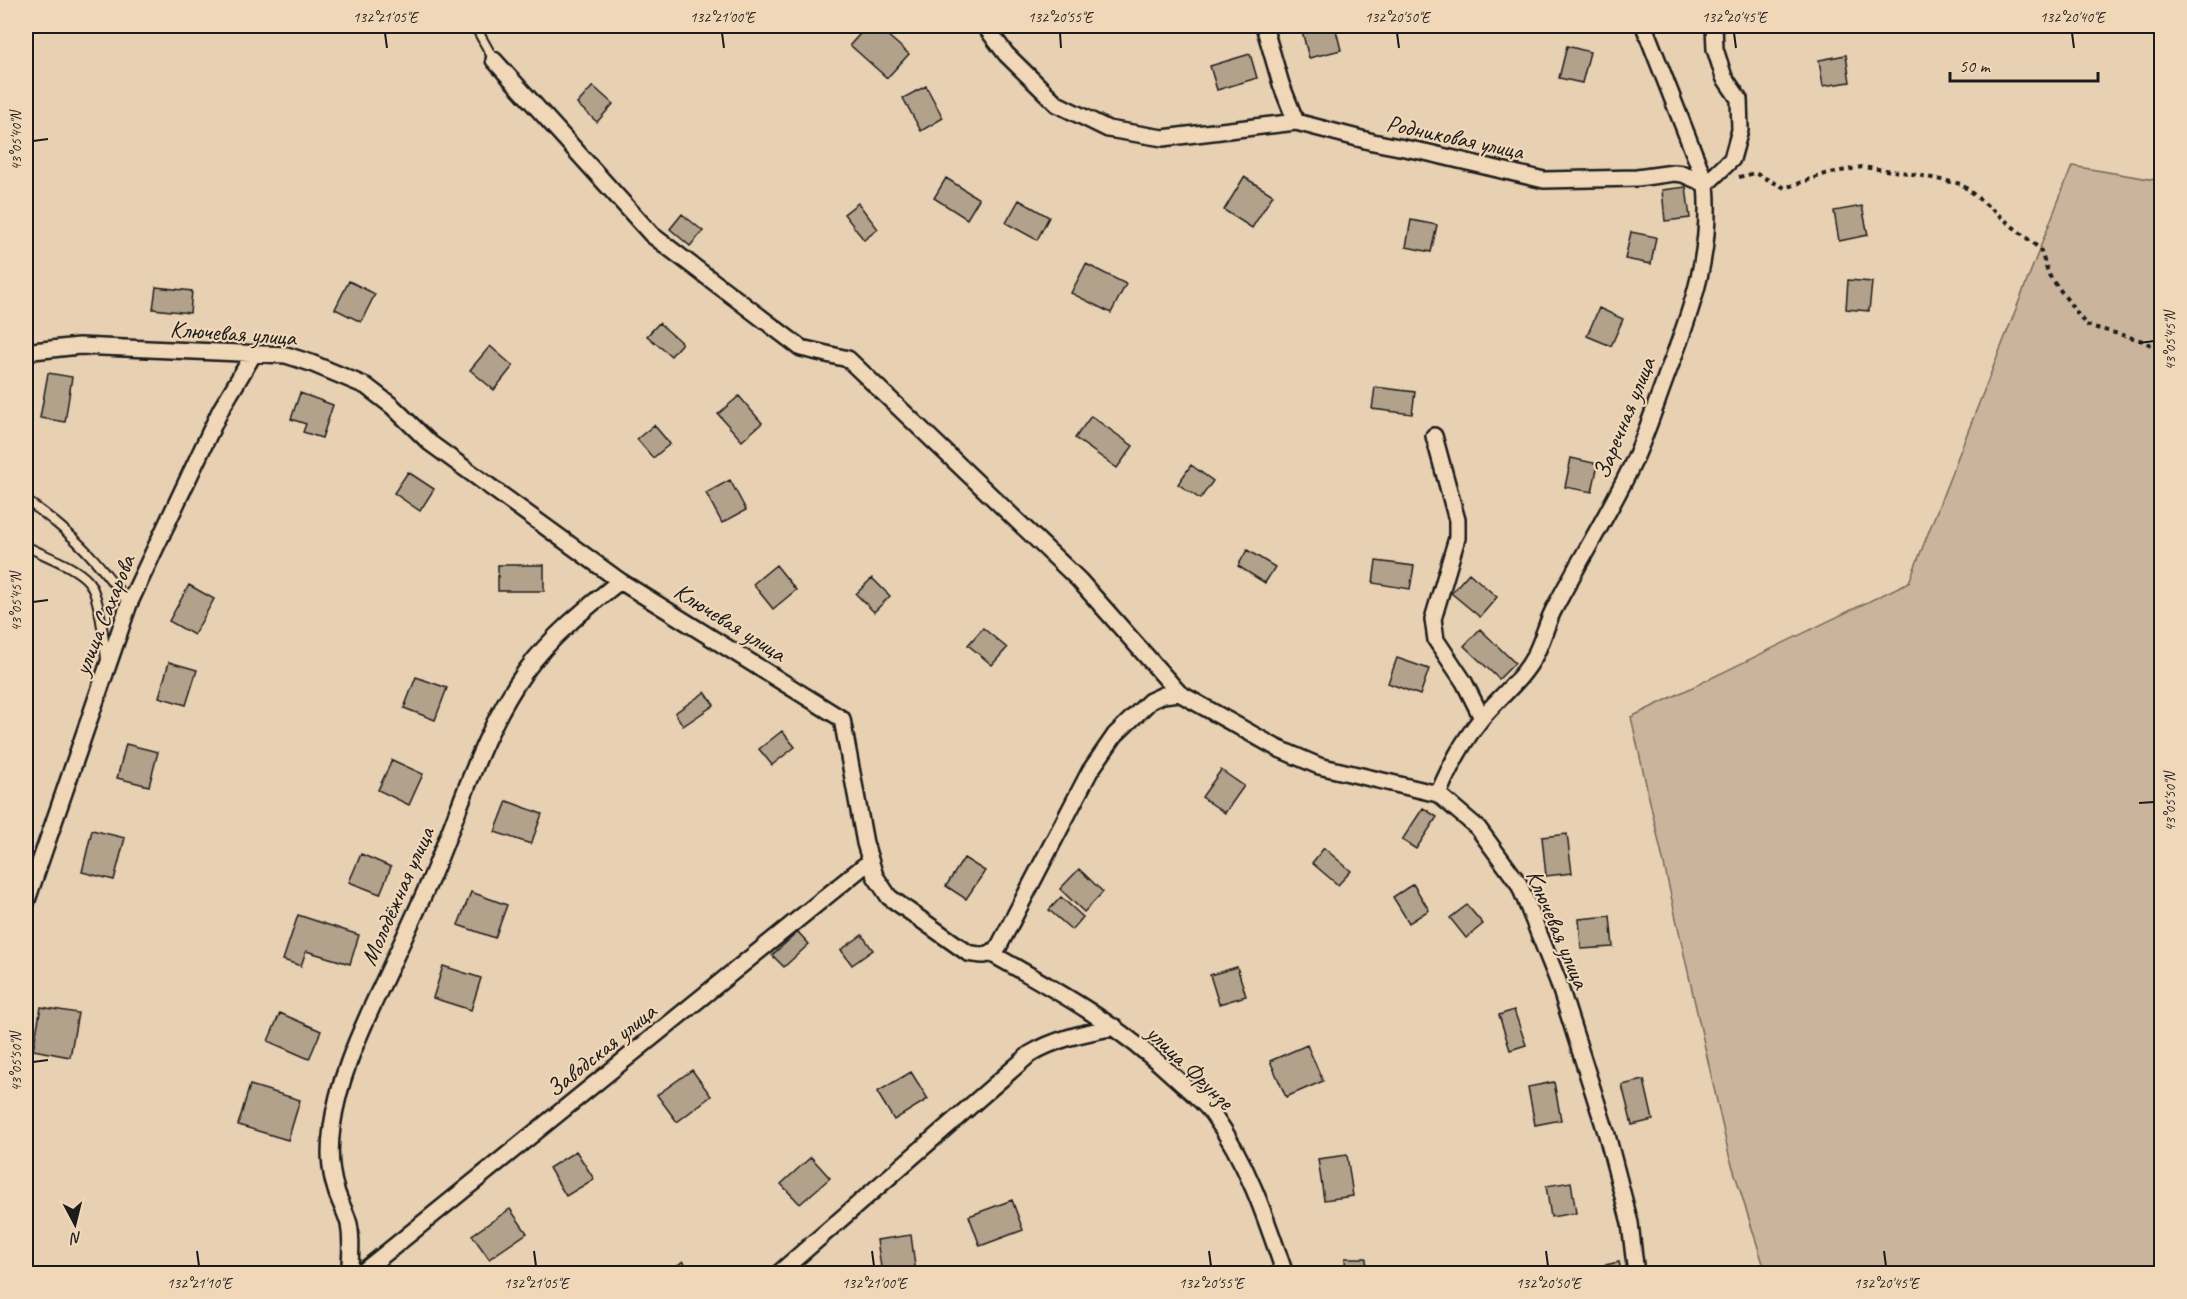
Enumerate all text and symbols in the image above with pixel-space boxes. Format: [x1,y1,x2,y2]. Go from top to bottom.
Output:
text: 132°21'05"E [353,8,419,27]
text: 132°21'00"E [690,8,756,27]
text: 132°20'55"E [1028,8,1094,27]
text: 132°20'50"E [1365,8,1431,27]
text: 132°20'45"E [1702,8,1768,27]
text: 132°20'40"E [2040,8,2106,27]
scale bar [1950,45,2098,83]
text: 50 m [1959,55,1992,77]
text: 43°05'40"N [7,108,26,171]
street label: Родниковая улица [1384,108,1527,166]
text: 43°05'45"N [2161,308,2180,371]
street label: Ключевая улица [169,314,299,352]
street label: Заречная улица [1586,351,1663,483]
street label: улица Сахарова [66,549,142,681]
text: 43°05'45"N [7,569,26,632]
street label: Ключевая улица [669,576,793,669]
text: 43°05'50"N [2161,769,2180,832]
street label: Молодёжная улица [353,821,441,970]
street label: Ключевая улица [1520,865,1597,994]
street label: Заводская улица [540,996,663,1104]
street label: улица Фрунзе [1139,1017,1242,1118]
text: 43°05'50"N [7,1029,26,1092]
north arrow [45,1194,105,1254]
text: N [68,1227,83,1249]
text: 132°21'10"E [167,1274,233,1293]
text: 132°21'05"E [504,1274,570,1293]
text: 132°21'00"E [842,1274,908,1293]
text: 132°20'55"E [1179,1274,1245,1293]
text: 132°20'50"E [1516,1274,1582,1293]
text: 132°20'45"E [1854,1274,1920,1293]

